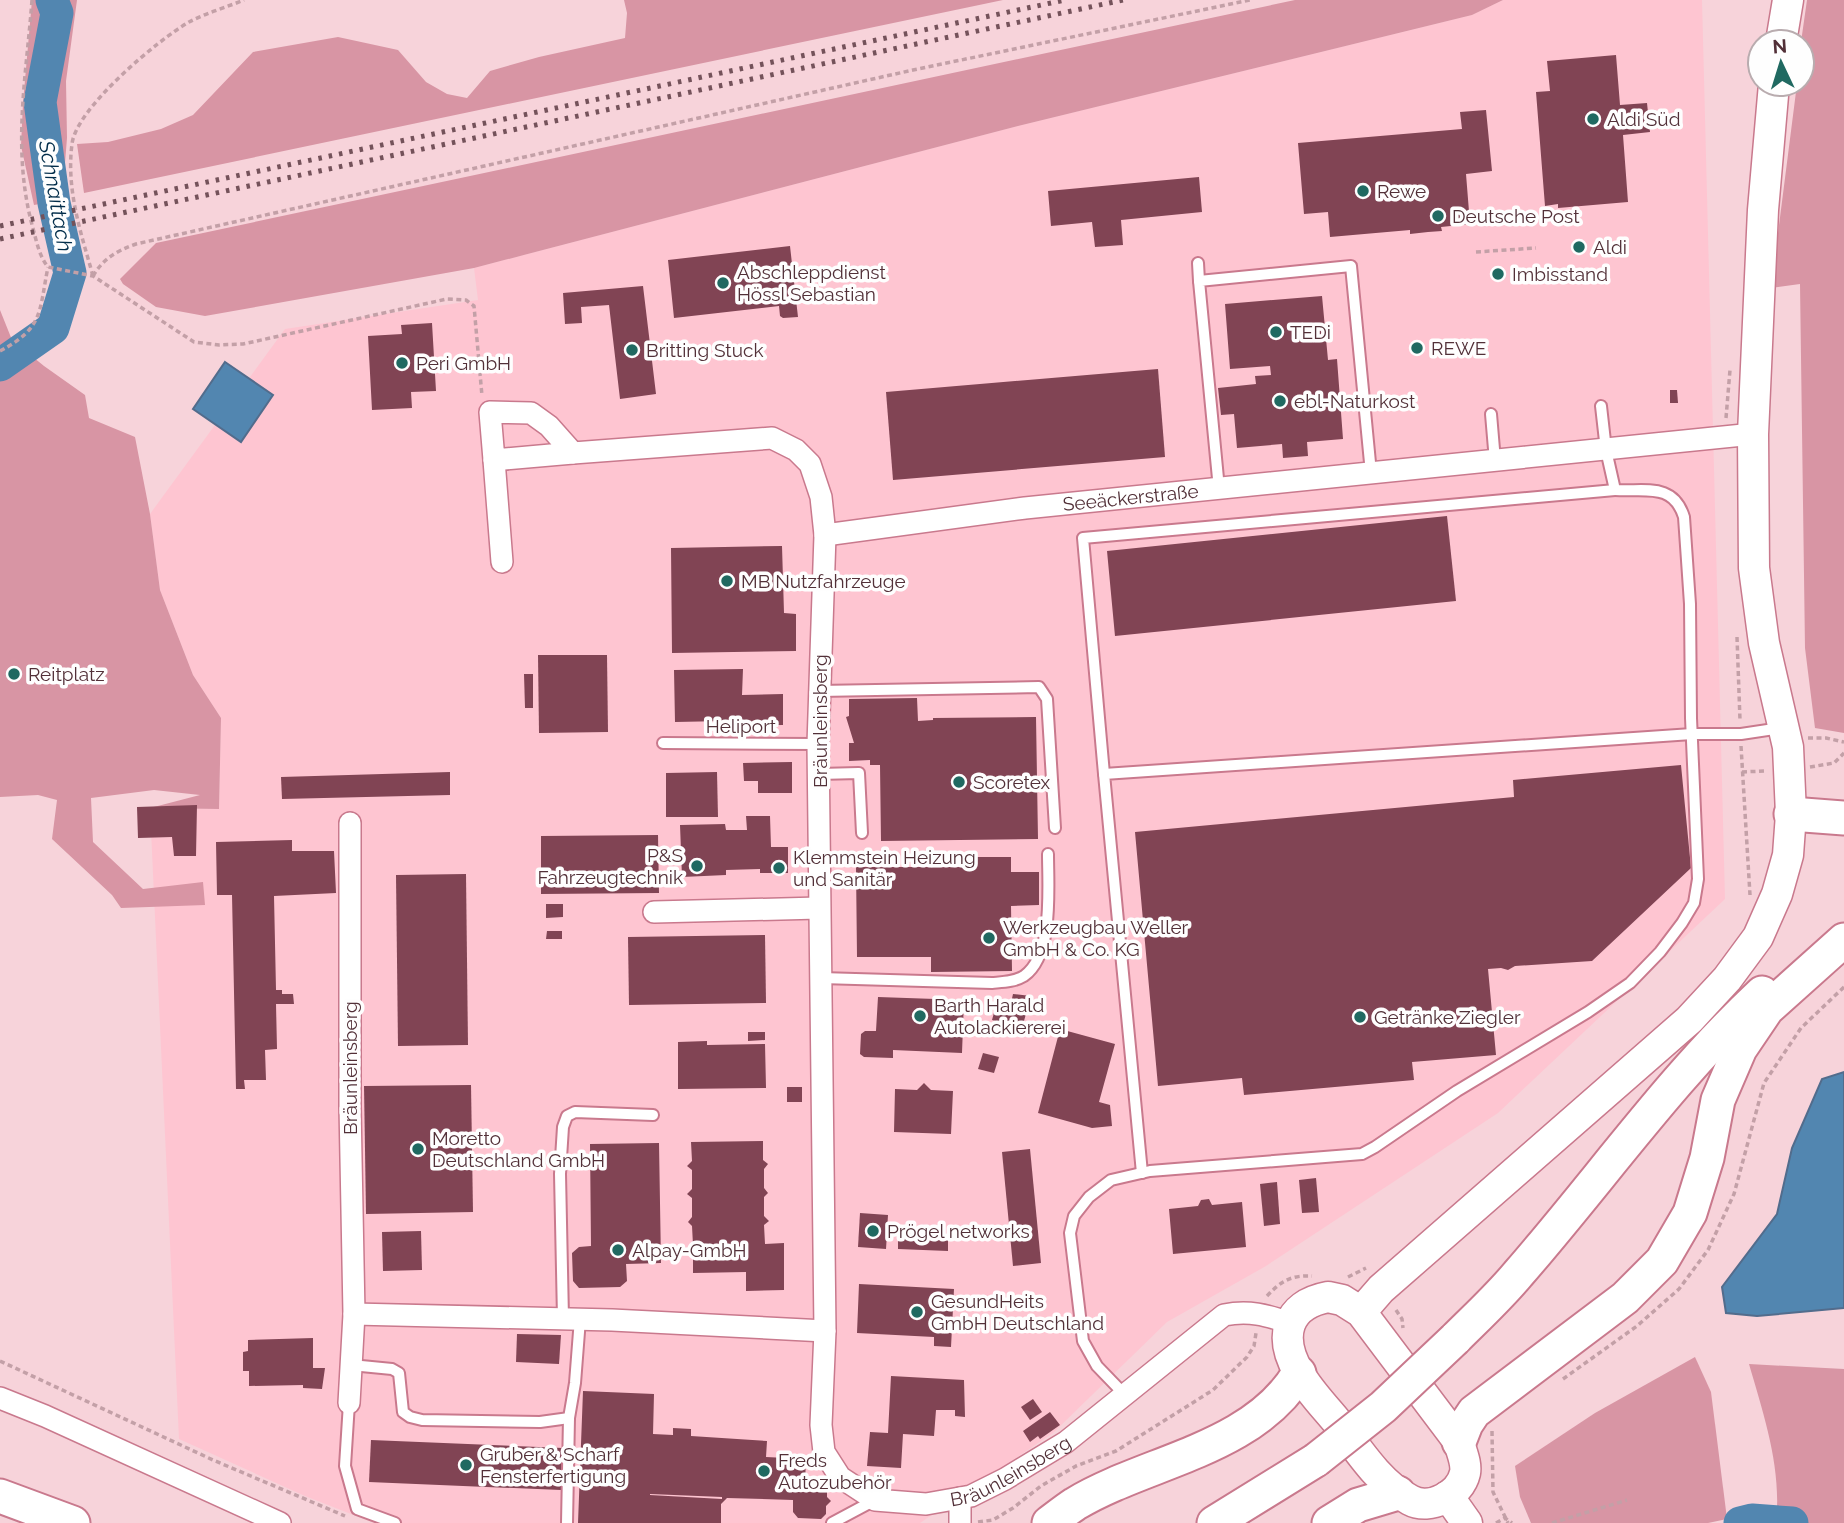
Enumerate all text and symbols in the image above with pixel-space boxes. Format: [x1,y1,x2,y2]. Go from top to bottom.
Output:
north arrow [1746,28,1816,98]
text: N [1772,35,1788,58]
place label: Aldi Süd [1607,108,1680,130]
marker: Aldi Süd [1585,111,1601,127]
water label: Schnaittach [34,137,78,254]
place label: Rewe [1377,180,1426,202]
marker: Rewe [1355,183,1371,199]
place label: Deutsche Post [1452,205,1580,227]
marker: Deutsche Post [1430,208,1446,224]
place label: Aldi [1593,236,1627,258]
marker: Aldi [1571,239,1587,255]
place label: Abschleppdienst Hössl Sebastian [737,261,886,305]
place label: Imbisstand [1512,263,1608,285]
marker: Imbisstand [1490,266,1506,282]
marker: Abschleppdienst Hössl Sebastian [715,275,731,291]
place label: TEDi [1290,321,1331,343]
marker: TEDi [1268,324,1284,340]
place label: REWE [1431,337,1486,359]
place label: Britting Stuck [646,339,764,361]
marker: REWE [1409,340,1425,356]
marker: Britting Stuck [624,342,640,358]
place label: Peri GmbH [416,352,511,374]
marker: Peri GmbH [394,355,410,371]
place label: ebl-Naturkost [1294,390,1416,412]
marker: ebl-Naturkost [1272,393,1288,409]
street label: Seeäckerstraße [1062,479,1200,515]
place label: MB Nutzfahrzeuge [741,570,906,592]
marker: MB Nutzfahrzeuge [719,573,735,589]
street label: Bräunleinsberg [809,654,831,788]
place label: Reitplatz [28,663,105,685]
marker: Reitplatz [6,666,22,682]
street label: Heliport [706,715,777,737]
place label: Scoretex [973,771,1051,793]
marker: Scoretex [951,774,967,790]
place label: P&S Fahrzeugtechnik [537,844,683,888]
place label: Klemmstein Heizung und Sanitär [793,846,976,890]
marker: P&S Fahrzeugtechnik [689,858,705,874]
marker: Klemmstein Heizung und Sanitär [771,860,787,876]
place label: Werkzeugbau Weller GmbH & Co. KG [1003,916,1189,960]
marker: Werkzeugbau Weller GmbH & Co. KG [981,930,997,946]
place label: Barth Harald Autolackiererei [934,994,1066,1038]
street label: Bräunleinsberg [339,1001,361,1135]
place label: Getränke Ziegler [1374,1006,1521,1028]
marker: Barth Harald Autolackiererei [912,1008,928,1024]
marker: Getränke Ziegler [1352,1009,1368,1025]
place label: Moretto Deutschland GmbH [432,1127,605,1171]
marker: Moretto Deutschland GmbH [410,1141,426,1157]
place label: Prögel networks [887,1220,1030,1242]
marker: Prögel networks [865,1223,881,1239]
place label: Alpay-GmbH [632,1239,747,1261]
marker: Alpay-GmbH [610,1242,626,1258]
place label: GesundHeits GmbH Deutschland [931,1290,1104,1334]
marker: GesundHeits GmbH Deutschland [909,1304,925,1320]
street label: Bräunleinsberg [948,1431,1075,1510]
place label: Gruber & Scharf Fensterfertigung [480,1443,626,1487]
place label: Freds Autozubehör [778,1449,892,1493]
marker: Gruber & Scharf Fensterfertigung [458,1457,474,1473]
marker: Freds Autozubehör [756,1463,772,1479]

